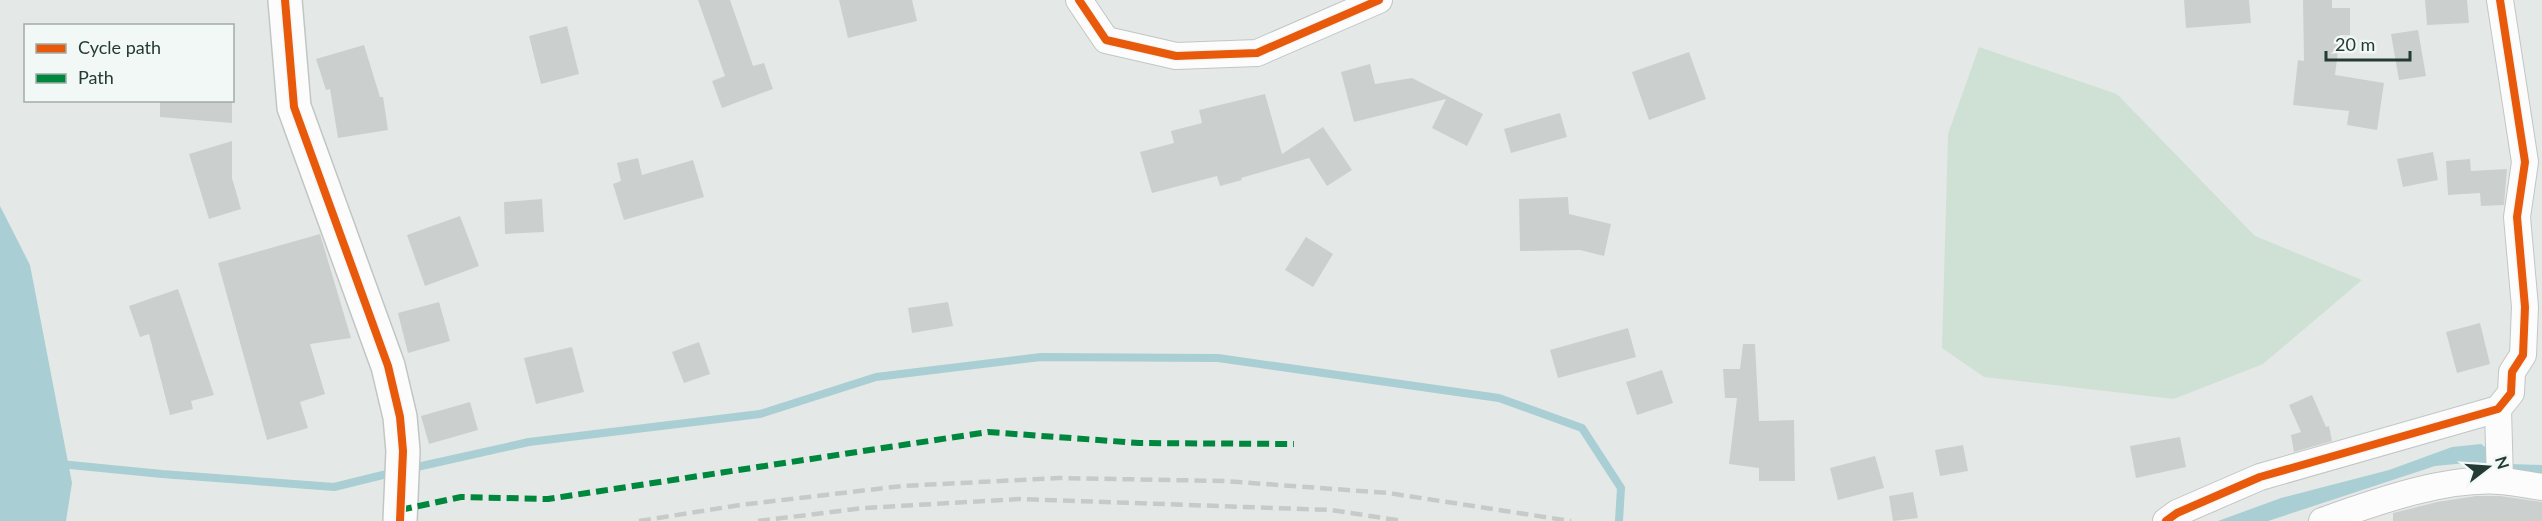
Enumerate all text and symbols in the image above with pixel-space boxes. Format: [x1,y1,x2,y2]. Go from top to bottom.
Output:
legend [24,24,234,102]
scale bar [2326,24,2410,62]
text: 20 m [2335,33,2375,55]
text: Cycle path [78,36,161,58]
text: Path [78,66,114,88]
north arrow [2458,437,2518,497]
text: N [2492,454,2514,471]

